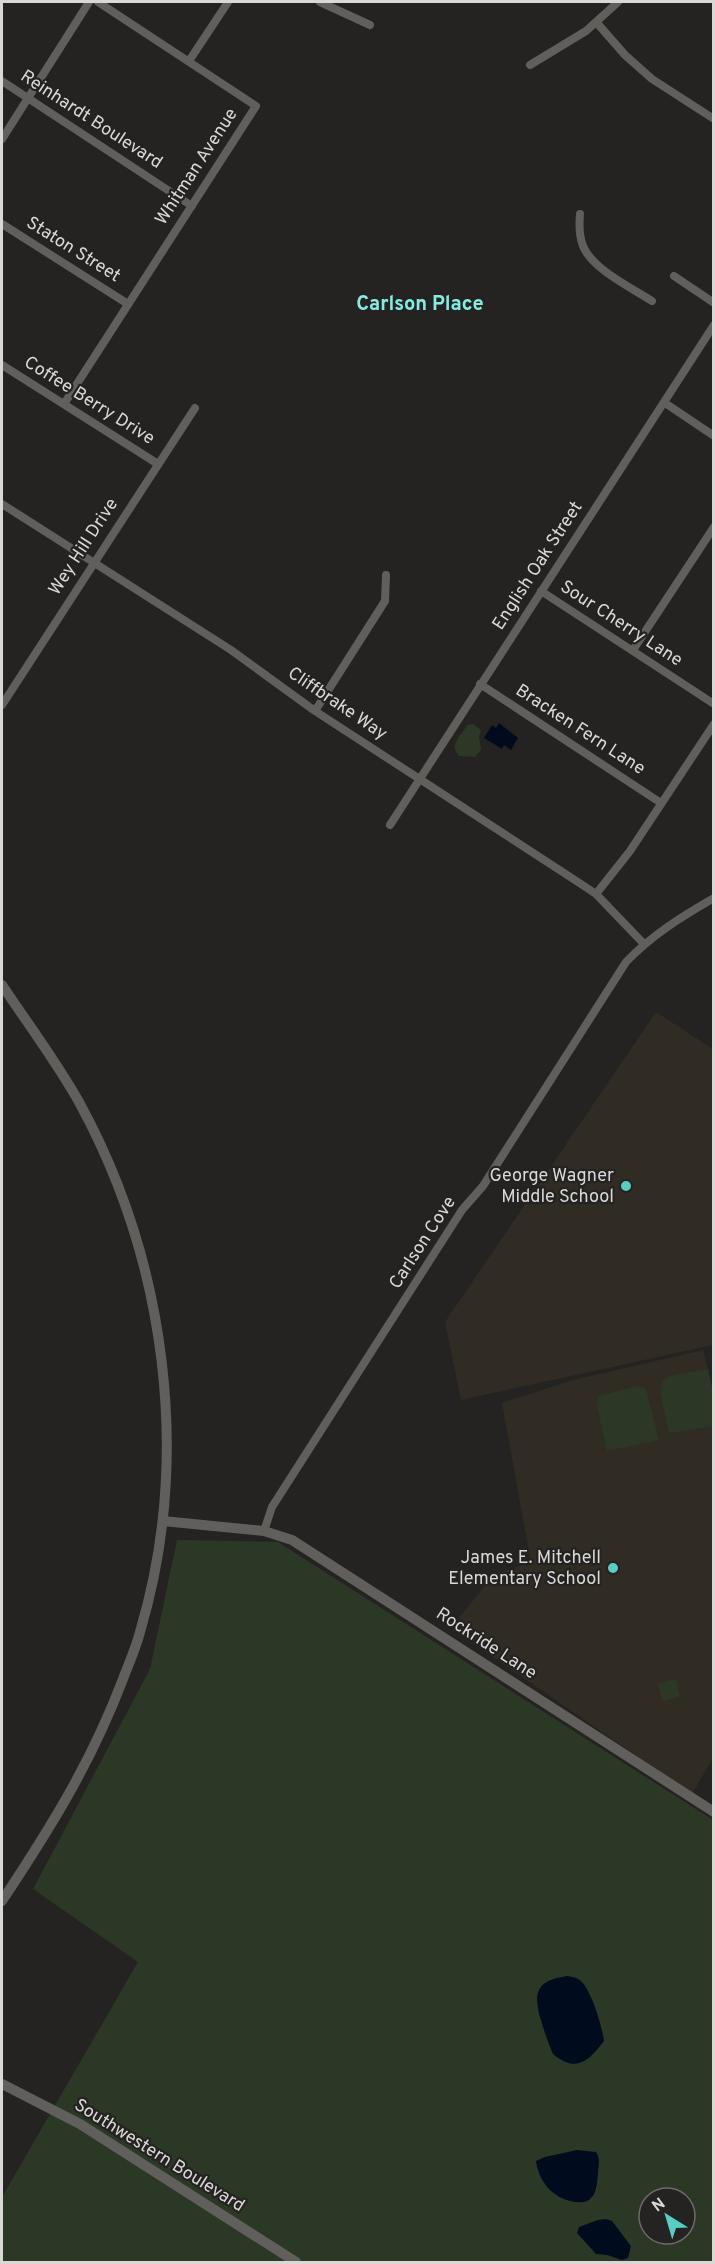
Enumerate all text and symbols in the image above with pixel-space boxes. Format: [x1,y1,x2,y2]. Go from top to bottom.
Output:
street label: Reinhardt Boulevard [16,65,166,175]
street label: Whitman Avenue [151,104,243,230]
street label: Staton Street [22,212,124,288]
district label: Carlson Place [356,292,484,318]
street label: Coffee Berry Drive [19,351,159,451]
street label: Wey Hill Drive [44,494,124,600]
street label: English Oak Street [488,497,588,635]
street label: Sour Cherry Lane [555,576,687,672]
street label: Cliffbrake Way [283,662,391,746]
street label: Bracken Fern Lane [511,679,649,781]
place label: George Wagner Middle School [490,1165,614,1209]
marker: George Wagner Middle School [619,1179,633,1193]
street label: Carlson Cove [384,1192,462,1294]
place label: James E. Mitchell Elementary School [448,1547,601,1591]
marker: James E. Mitchell Elementary School [606,1561,620,1575]
street label: Rockride Lane [431,1603,541,1685]
street label: Southwestern Boulevard [70,2094,248,2218]
north arrow [637,2186,697,2246]
text: N [649,2194,670,2217]

